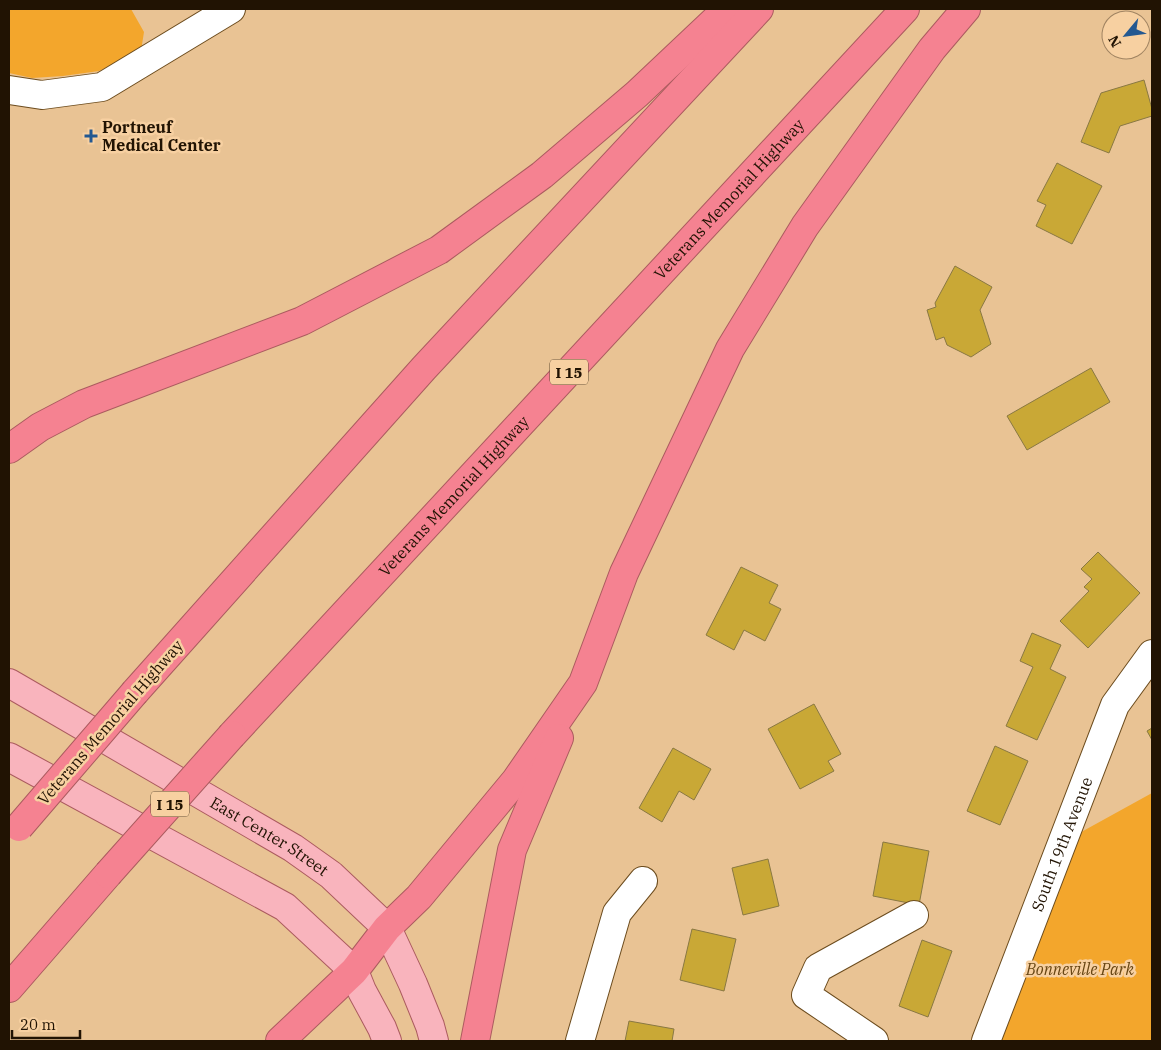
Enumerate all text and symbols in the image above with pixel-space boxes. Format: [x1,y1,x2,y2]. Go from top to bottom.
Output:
north arrow [1101,10,1151,60]
text: N [1104,32,1125,51]
street label: Veterans Memorial Highway [650,114,809,283]
place label: Portneuf Medical Center [102,117,221,155]
marker: Portneuf Medical Center [84,129,98,143]
road number: I 15 [550,360,588,384]
street label: Veterans Memorial Highway [374,411,533,580]
street label: Veterans Memorial Highway [33,635,187,809]
street label: South 19th Avenue [1027,774,1097,914]
road number: I 15 [151,792,189,816]
street label: East Center Street [207,792,333,880]
park label: Bonneville Park [1025,959,1135,979]
scale bar [12,1008,80,1040]
text: 20 m [20,1015,56,1034]

